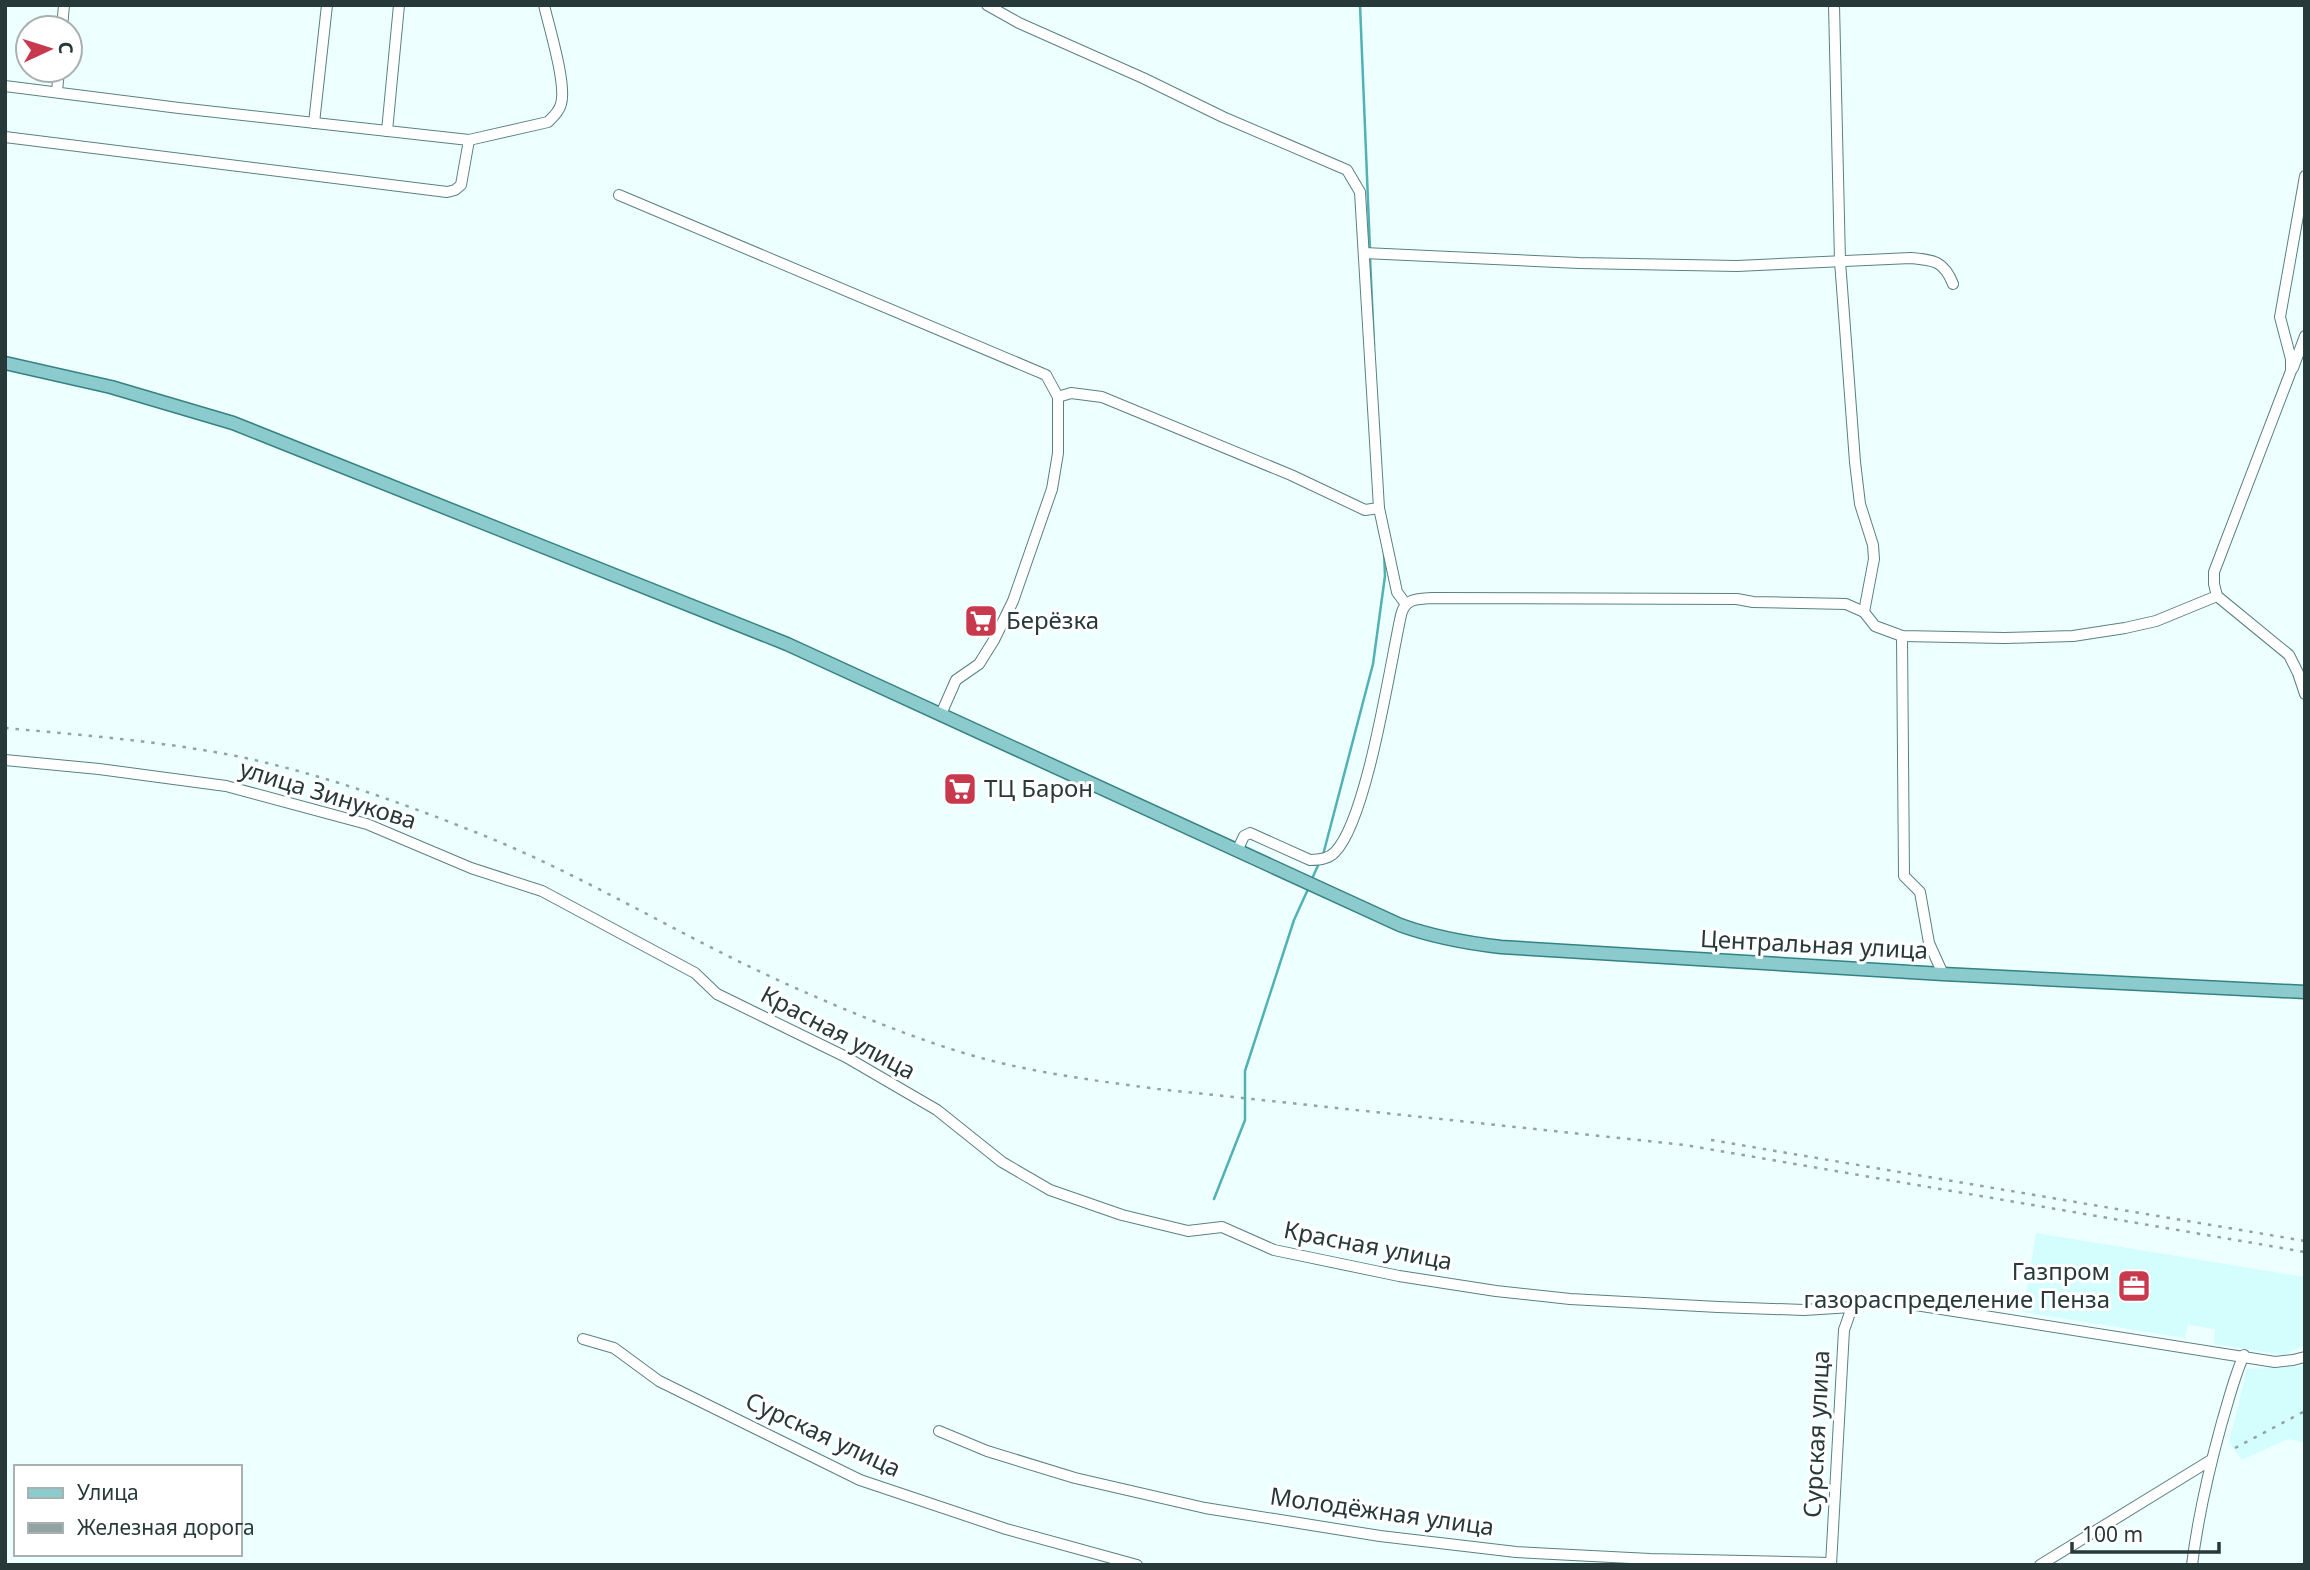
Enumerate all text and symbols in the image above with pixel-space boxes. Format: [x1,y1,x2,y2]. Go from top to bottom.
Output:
north arrow [14,14,84,84]
text: С [53,41,79,55]
supermarket icon: Берёзка [962,602,1000,640]
place label: Берёзка [1006,603,1099,636]
street label: улица Зинукова [236,751,421,836]
supermarket icon: ТЦ Барон [941,770,979,808]
place label: ТЦ Барон [984,771,1093,804]
street label: Центральная улица [1699,921,1929,966]
street label: Красная улица [755,977,922,1086]
street label: Красная улица [1281,1212,1455,1277]
place label: Газпром газораспределение Пенза [1803,1254,2110,1315]
office icon: Газпром газораспределение Пенза [2115,1267,2153,1305]
street label: Сурская улица [1795,1349,1836,1519]
street label: Сурская улица [741,1383,907,1484]
legend [14,1465,242,1556]
text: Улица [77,1478,139,1506]
street label: Молодёжная улица [1268,1478,1496,1543]
scale bar [2072,1510,2219,1554]
text: Железная дорога [77,1513,255,1541]
text: 100 m [2082,1520,2143,1548]

